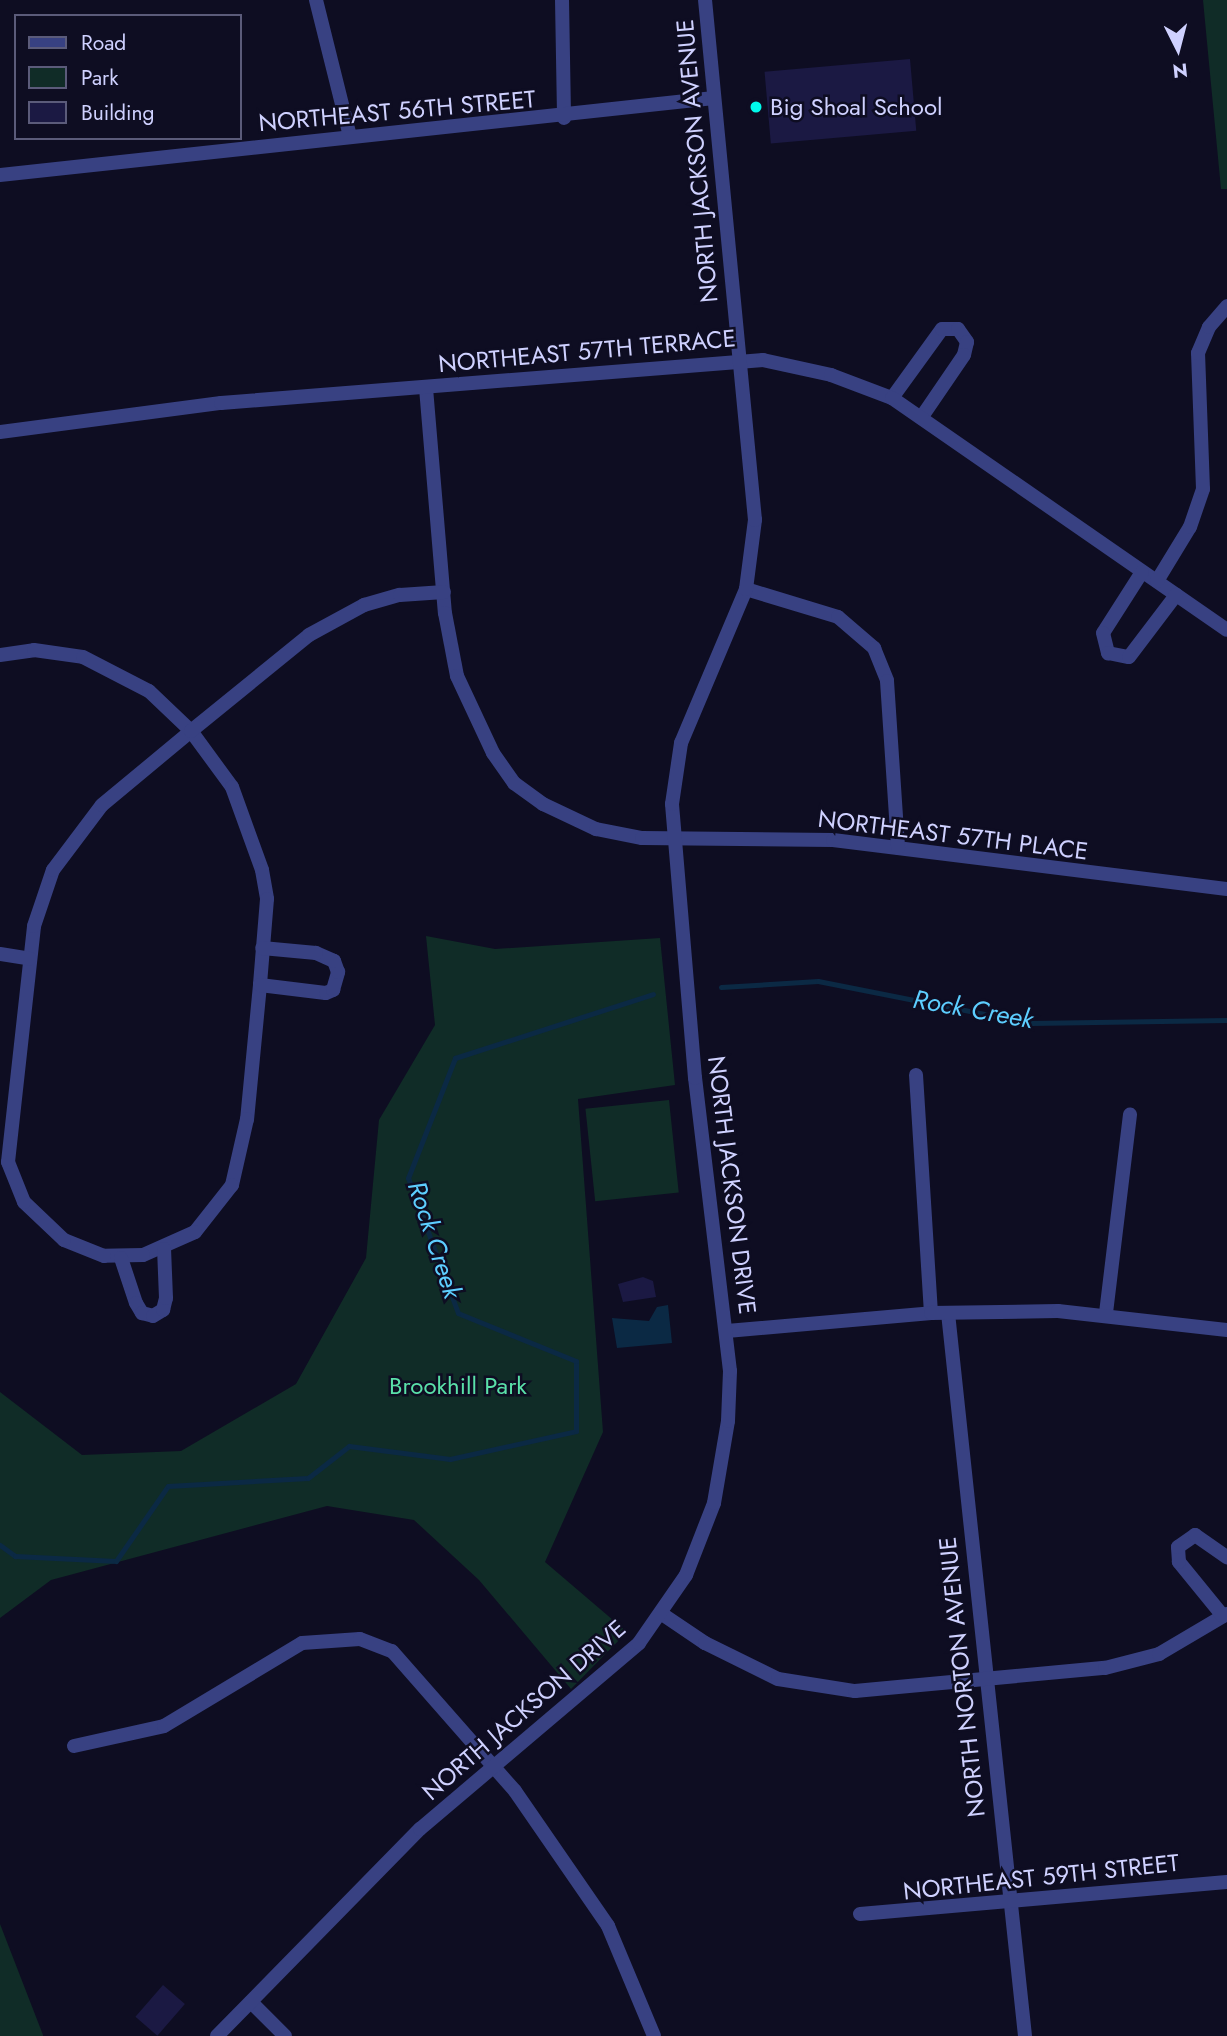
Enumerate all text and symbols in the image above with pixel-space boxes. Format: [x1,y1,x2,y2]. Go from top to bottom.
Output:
legend [14,14,242,140]
north arrow [1143,14,1213,84]
street label: NORTH JACKSON AVENUE [670,18,724,304]
text: Road [81,28,126,58]
text: N [1171,56,1189,85]
text: Park [81,63,118,93]
street label: NORTHEAST 56TH STREET [257,85,537,137]
place label: Big Shoal School [770,93,943,121]
text: Building [81,98,154,128]
marker: Big Shoal School [748,99,764,115]
street label: NORTHEAST 57TH TERRACE [437,324,737,378]
street label: NORTHEAST 57TH PLACE [816,804,1090,866]
water label: Rock Creek [910,984,1036,1036]
street label: NORTH JACKSON DRIVE [702,1054,762,1316]
water label: Rock Creek [400,1177,468,1303]
park label: Brookhill Park [389,1372,527,1400]
street label: NORTH NORTON AVENUE [933,1535,991,1819]
street label: NORTH JACKSON DRIVE [416,1614,632,1806]
street label: NORTHEAST 59TH STREET [902,1848,1180,1906]

